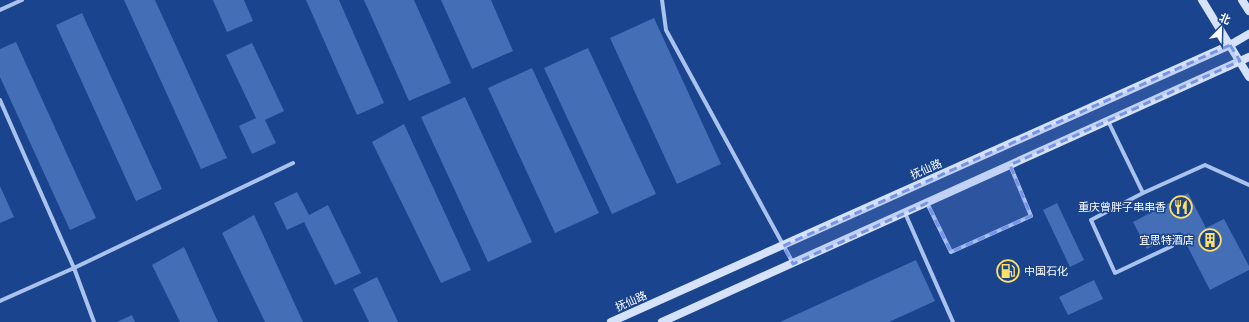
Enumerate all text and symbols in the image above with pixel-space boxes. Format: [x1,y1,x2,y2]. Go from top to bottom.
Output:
north arrow [1201,8,1241,48]
text: 北 [1217,11,1232,27]
street label: 抚仙路 [908,157,944,182]
restaurant icon: 重庆曾胖子串串香 [1168,194,1194,220]
place label: 重庆曾胖子串串香 [1078,201,1166,214]
building icon: 宜思特酒店 [1197,227,1223,253]
place label: 宜思特酒店 [1139,234,1194,247]
fuel station icon: 中国石化 [995,258,1021,284]
place label: 中国石化 [1024,265,1068,278]
street label: 抚仙路 [613,289,649,314]

